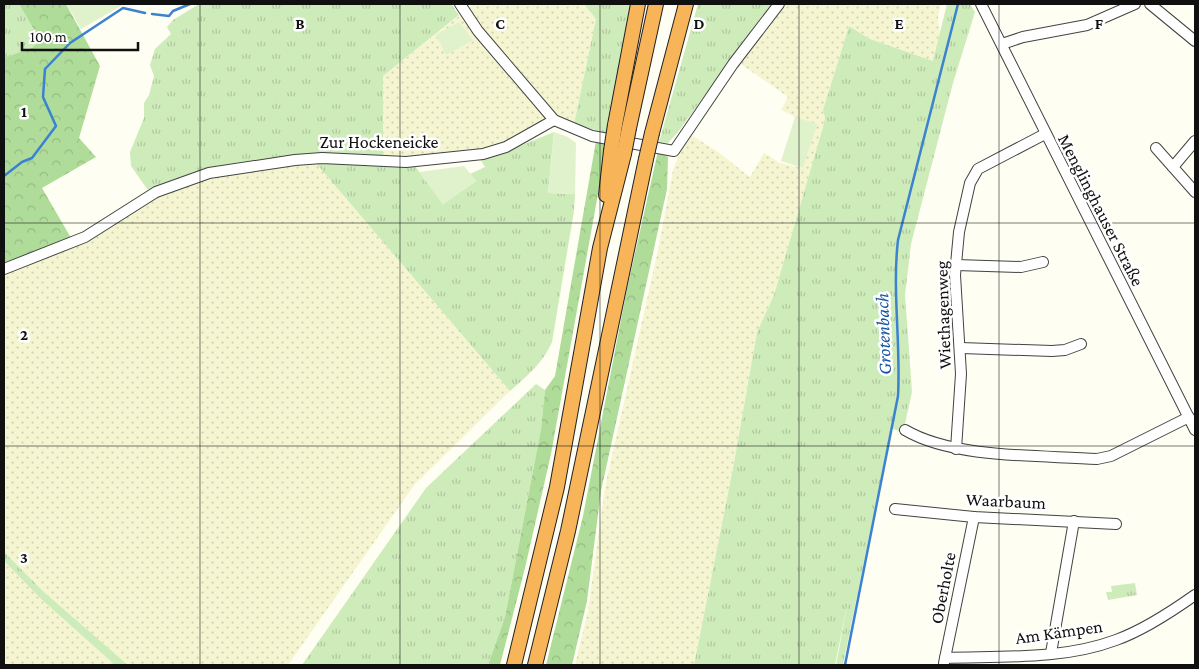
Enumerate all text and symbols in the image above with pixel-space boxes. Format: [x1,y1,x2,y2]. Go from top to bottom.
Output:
text: B [295,15,305,32]
text: C [495,15,505,32]
text: D [693,15,705,32]
text: E [894,15,904,32]
text: F [1095,15,1104,32]
scale bar [22,20,139,52]
text: 100 m [30,29,67,45]
text: 1 [21,103,27,120]
street label: Menglinghauser Straße [1054,131,1148,289]
street label: Zur Hockeneicke [319,132,439,152]
street label: Wiethagenweg [931,260,955,370]
water label: Grotenbach [871,293,895,375]
text: 2 [20,326,28,343]
street label: Waarbaum [965,489,1047,513]
text: 3 [20,549,28,566]
street label: Oberholte [926,550,960,626]
street label: Am Kämpen [1014,616,1104,648]

